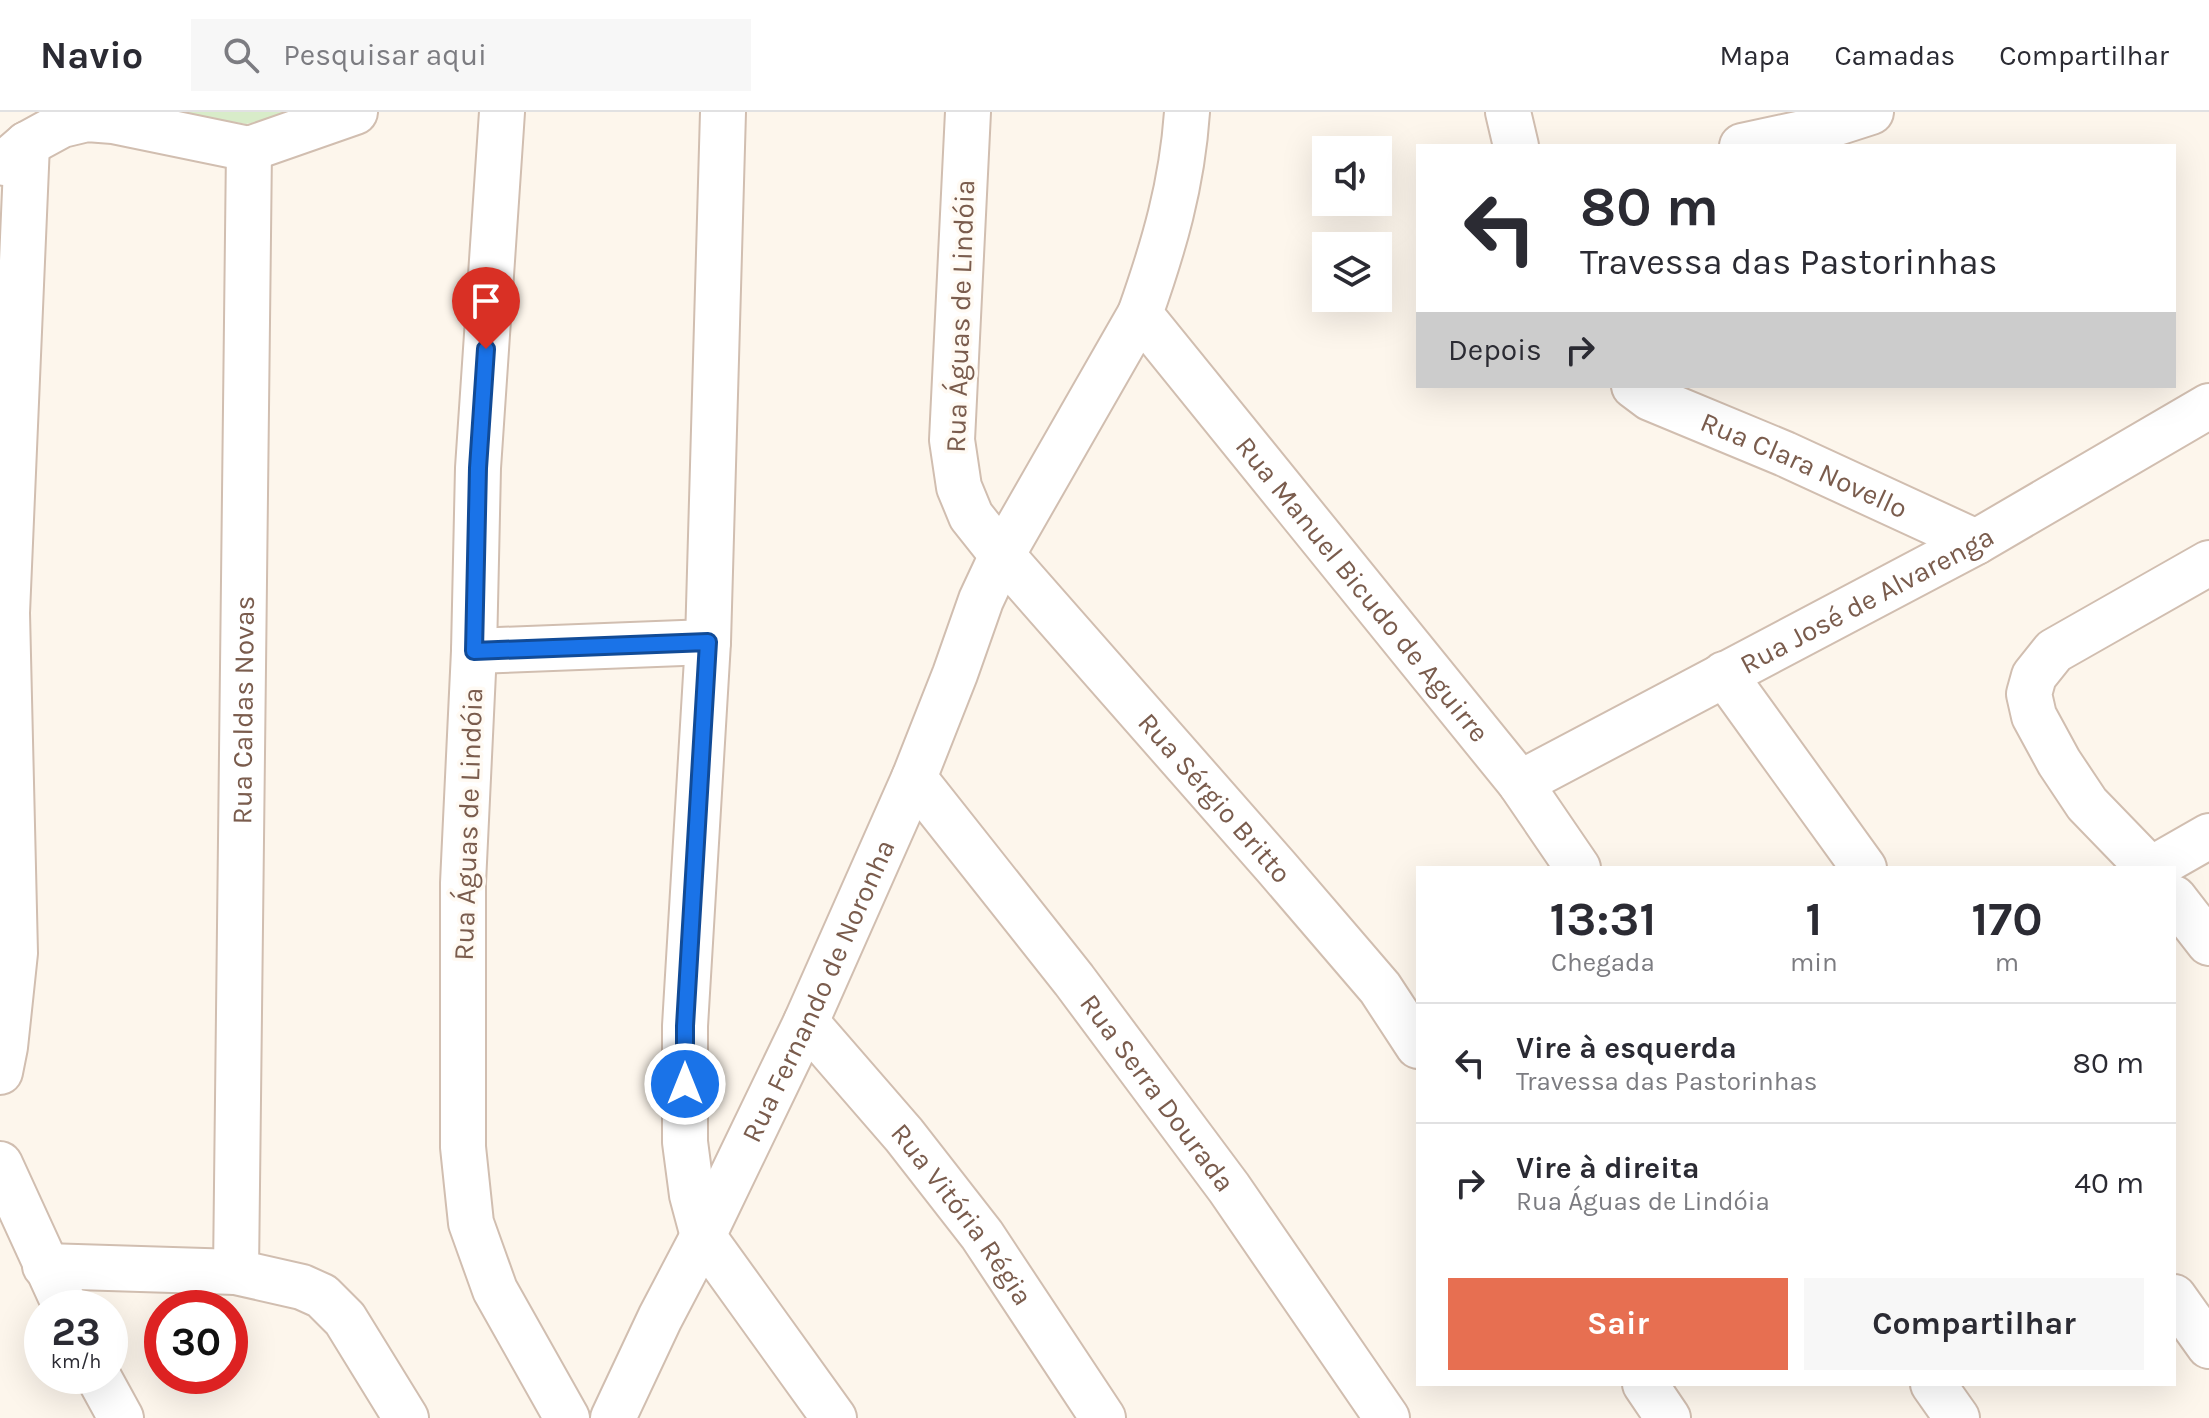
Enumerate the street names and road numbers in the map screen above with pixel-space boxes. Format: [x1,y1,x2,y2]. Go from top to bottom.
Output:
street label: Rua Águas de Lindóia [938,179,981,453]
street label: Rua Clara Novello [1696,404,1913,525]
street label: Rua Manuel Bicudo de Aguirre [1229,430,1496,748]
street label: Rua José de Alvarenga [1734,519,1999,680]
street label: Rua Caldas Novas [225,595,260,825]
street label: Rua Águas de Lindóia [446,687,489,961]
street label: Rua Sérgio Britto [1132,706,1299,889]
street label: Rua Fernando de Noronha [734,834,901,1147]
street label: Rua Serra Dourada [1073,987,1242,1198]
street label: Rua Vitória Régia [885,1116,1040,1311]

